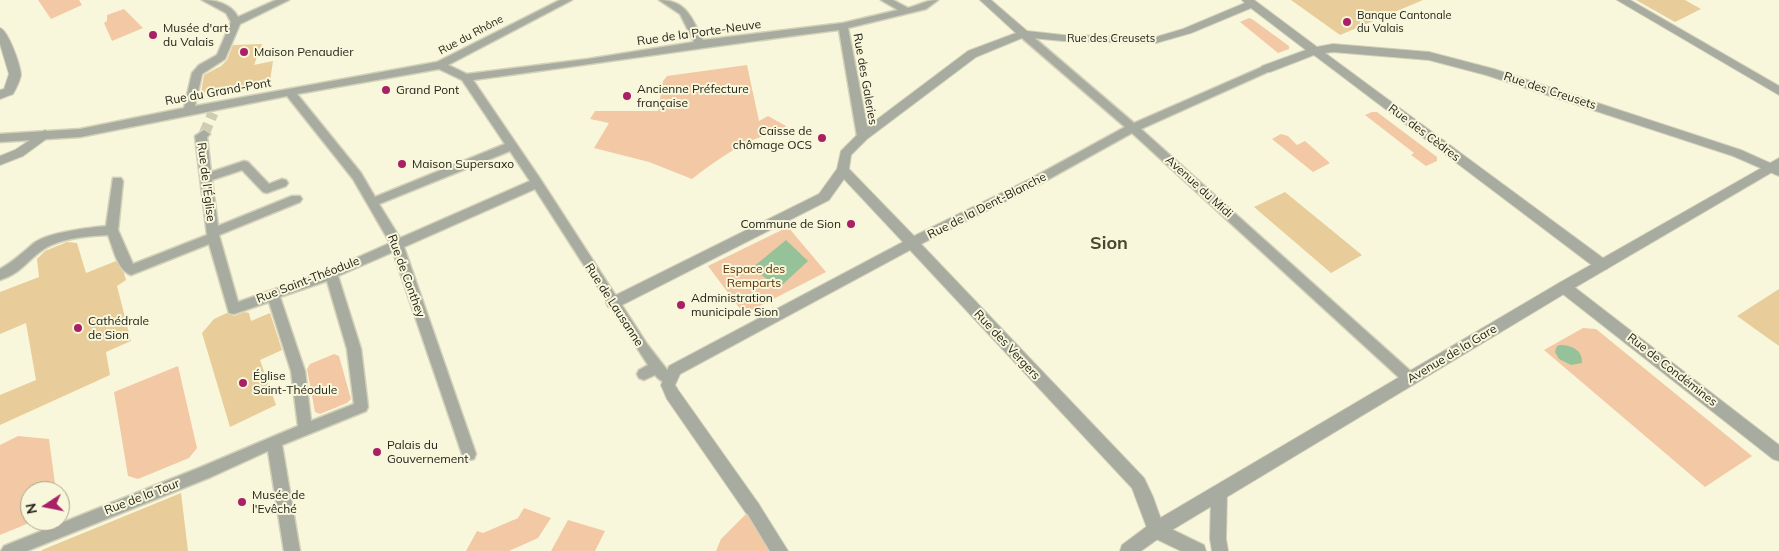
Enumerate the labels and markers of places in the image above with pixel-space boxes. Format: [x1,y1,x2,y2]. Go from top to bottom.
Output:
place label: Banque Cantonale du Valais [1357,9,1451,35]
marker: Banque Cantonale du Valais [1341,16,1353,28]
place label: Musée d'art du Valais [163,21,228,49]
marker: Musée d'art du Valais [147,29,159,41]
place label: Maison Penaudier [254,45,353,59]
marker: Maison Penaudier [238,46,250,58]
place label: Ancienne Préfecture française [637,82,749,110]
place label: Grand Pont [396,83,459,97]
marker: Grand Pont [380,84,392,96]
marker: Ancienne Préfecture française [621,90,633,102]
place label: Caisse de chômage OCS [733,124,812,152]
marker: Caisse de chômage OCS [816,132,828,144]
place label: Maison Supersaxo [412,157,514,171]
marker: Maison Supersaxo [396,158,408,170]
place label: Commune de Sion [741,217,841,231]
marker: Commune de Sion [845,218,857,230]
place label: Administration municipale Sion [691,291,778,319]
marker: Administration municipale Sion [675,299,687,311]
place label: Cathédrale de Sion [88,314,149,342]
marker: Cathédrale de Sion [72,322,84,334]
place label: Église Saint-Théodule [253,369,337,397]
marker: Église Saint-Théodule [237,377,249,389]
place label: Palais du Gouvernement [387,438,469,466]
marker: Palais du Gouvernement [371,446,383,458]
place label: Musée de l'Evêché [252,488,305,516]
marker: Musée de l'Evêché [236,496,248,508]

